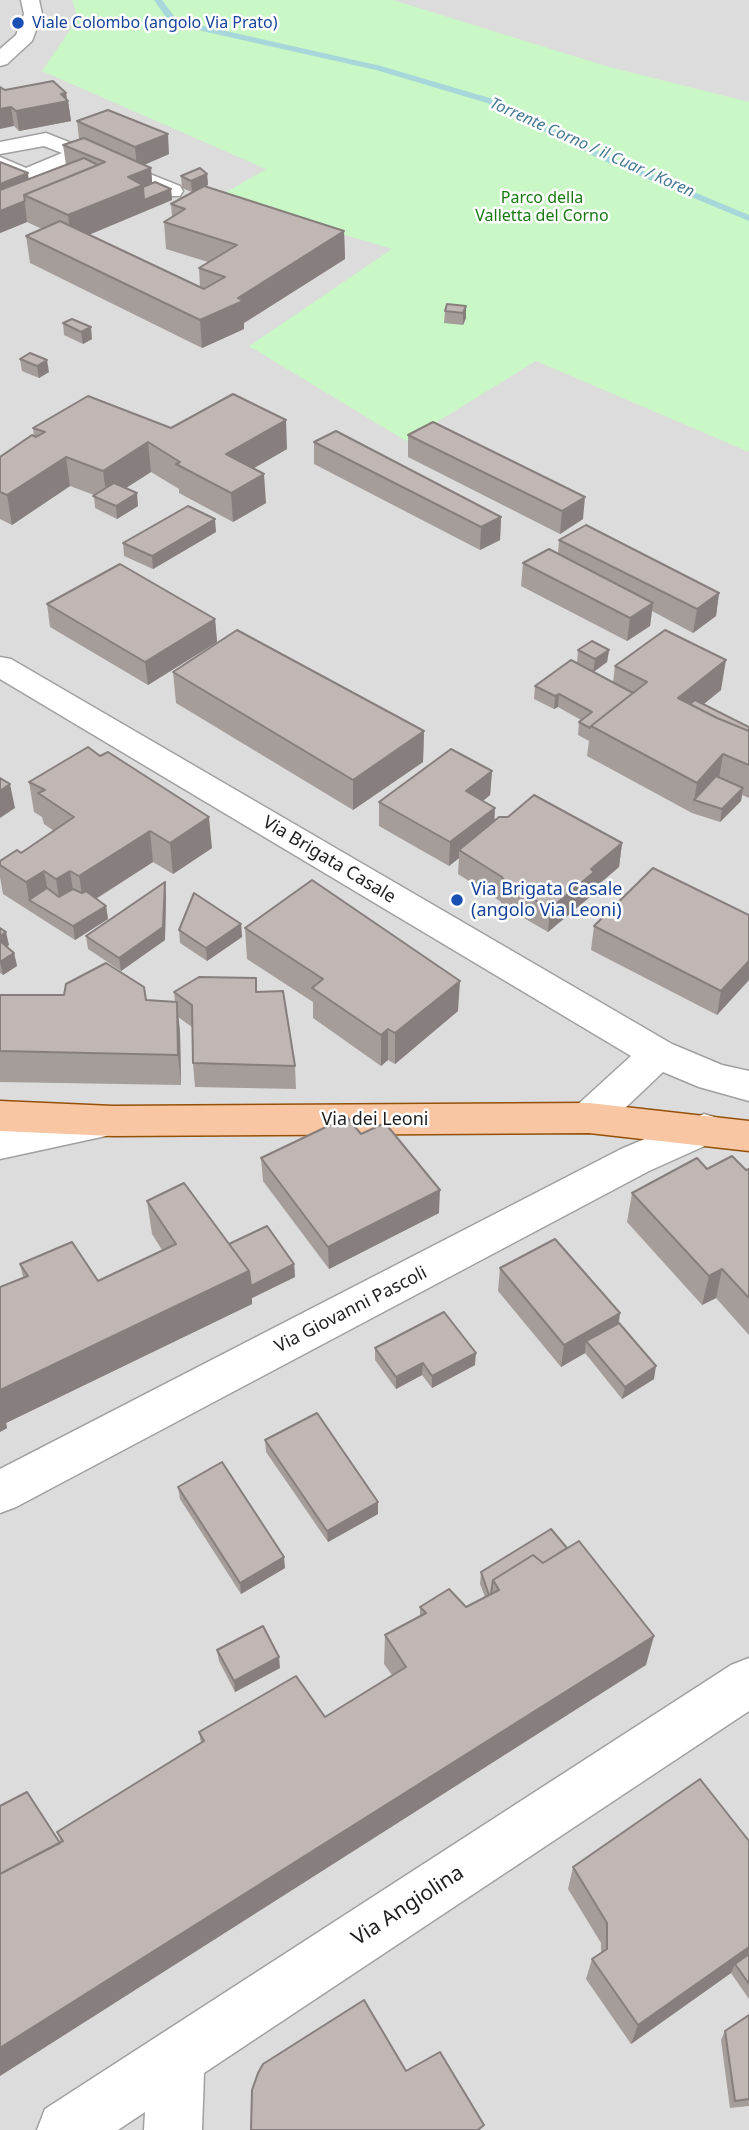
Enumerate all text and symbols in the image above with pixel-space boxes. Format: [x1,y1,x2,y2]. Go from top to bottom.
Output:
place label: Viale Colombo (angolo Via Prato) [32,13,277,33]
marker: Viale Colombo (angolo Via Prato) [10,15,26,31]
water label: Torrente Corno / il Cuar / Koren [487,94,697,202]
park label: Parco della Valletta del Corno [475,188,609,226]
street label: Via Brigata Casale [259,812,399,908]
place label: Via Brigata Casale (angolo Via Leoni) [471,879,622,922]
marker: Via Brigata Casale (angolo Via Leoni) [449,892,465,908]
street label: Via dei Leoni [321,1109,429,1131]
street label: Via Giovanni Pascoli [271,1262,431,1358]
street label: Via Angiolina [347,1860,469,1952]

